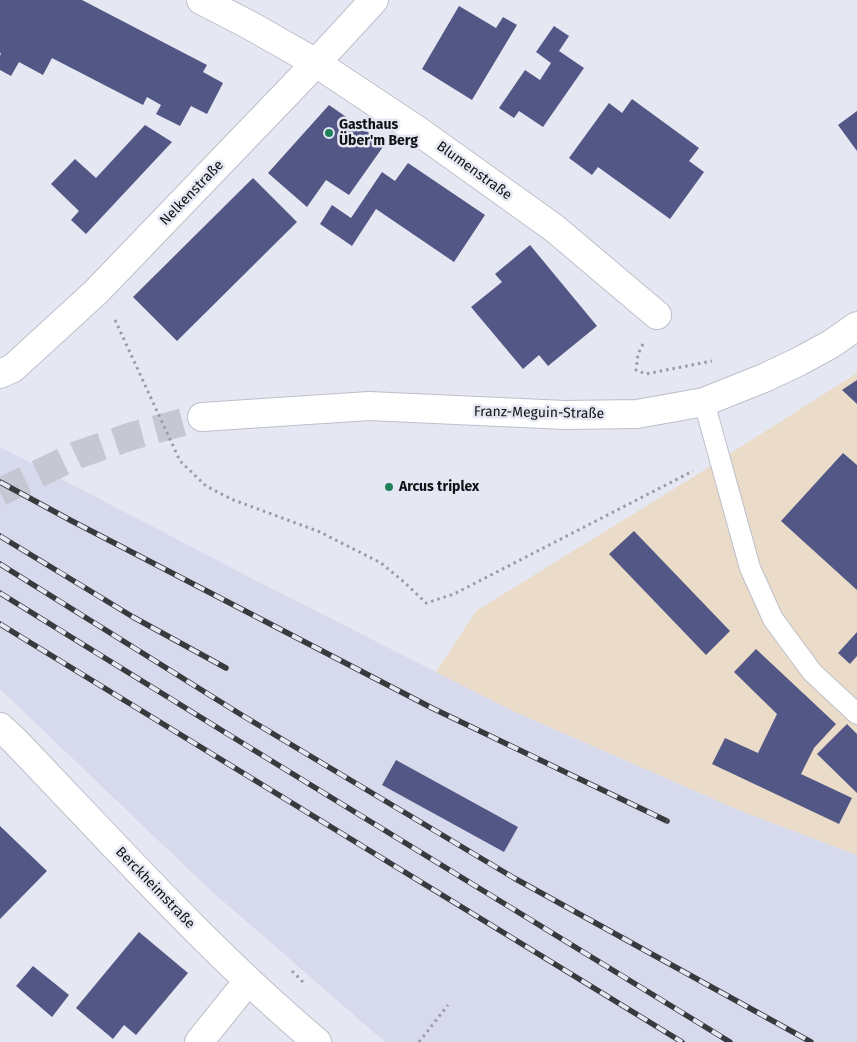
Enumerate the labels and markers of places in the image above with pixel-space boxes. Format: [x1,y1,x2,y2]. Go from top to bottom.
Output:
place label: Gasthaus Über'm Berg [339,117,418,150]
marker: Gasthaus Über'm Berg [323,127,335,139]
place label: Arcus triplex [399,479,479,495]
marker: Arcus triplex [383,481,395,493]

